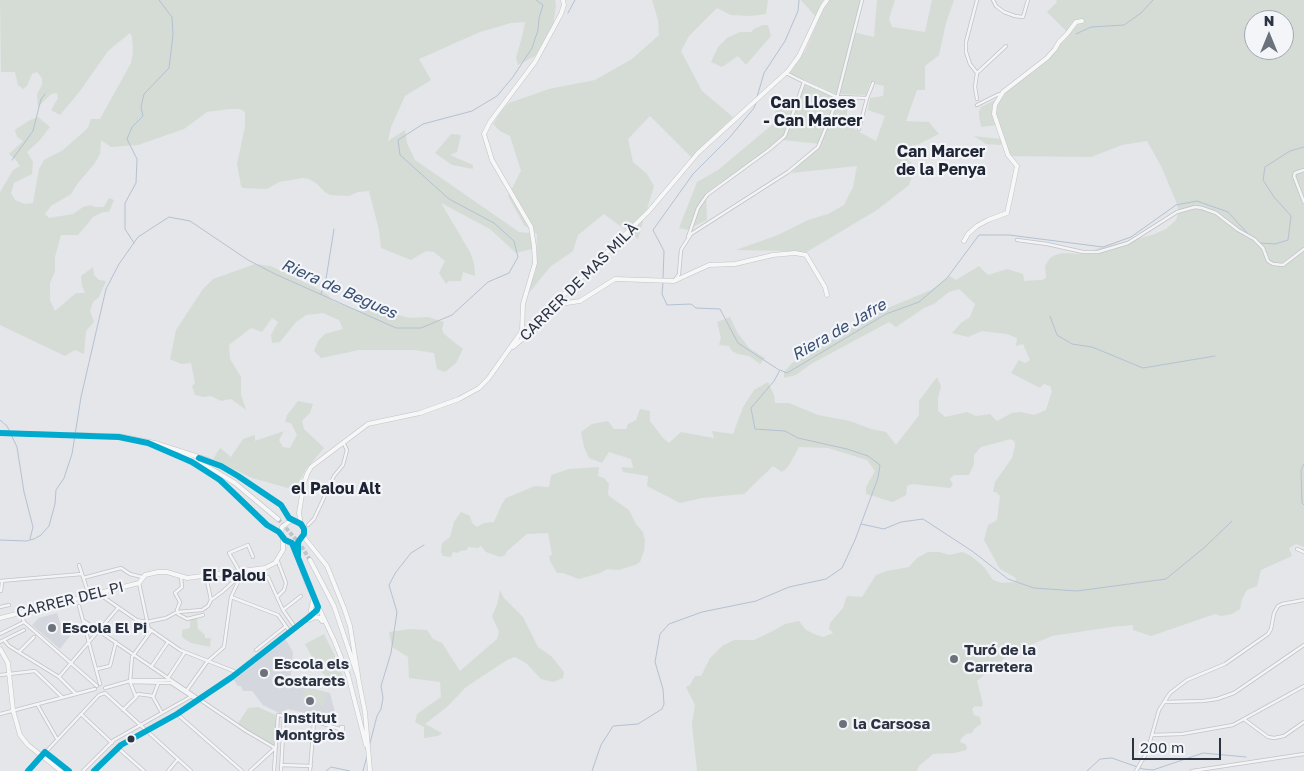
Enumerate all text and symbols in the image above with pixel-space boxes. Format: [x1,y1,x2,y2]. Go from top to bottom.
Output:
north arrow [1244,10,1294,60]
text: N [1264,12,1274,29]
district label: Can Lloses - Can Marcer [764,93,862,131]
district label: Can Marcer de la Penya [896,142,986,180]
street label: CARRER DE MAS MILÀ [516,219,642,345]
water label: Riera de Begues [278,255,400,323]
water label: Riera de Jafre [788,295,890,365]
district label: el Palou Alt [291,479,381,499]
district label: El Palou [202,566,266,586]
street label: CARRER DEL PI [14,578,126,622]
place label: Escola El Pi [62,619,147,637]
marker: Escola El Pi [46,622,58,634]
place label: Turó de la Carretera [964,641,1036,676]
marker: Turó de la Carretera [948,653,960,665]
place label: Escola els Costarets [274,655,349,690]
marker: Escola els Costarets [258,667,270,679]
marker: Institut Montgròs [304,695,316,707]
place label: Institut Montgròs [275,709,345,744]
place label: la Carsosa [853,715,930,733]
marker: la Carsosa [837,718,849,730]
scale bar [1134,728,1223,760]
unlabelled marker [126,734,136,744]
text: 200 m [1140,738,1184,756]

